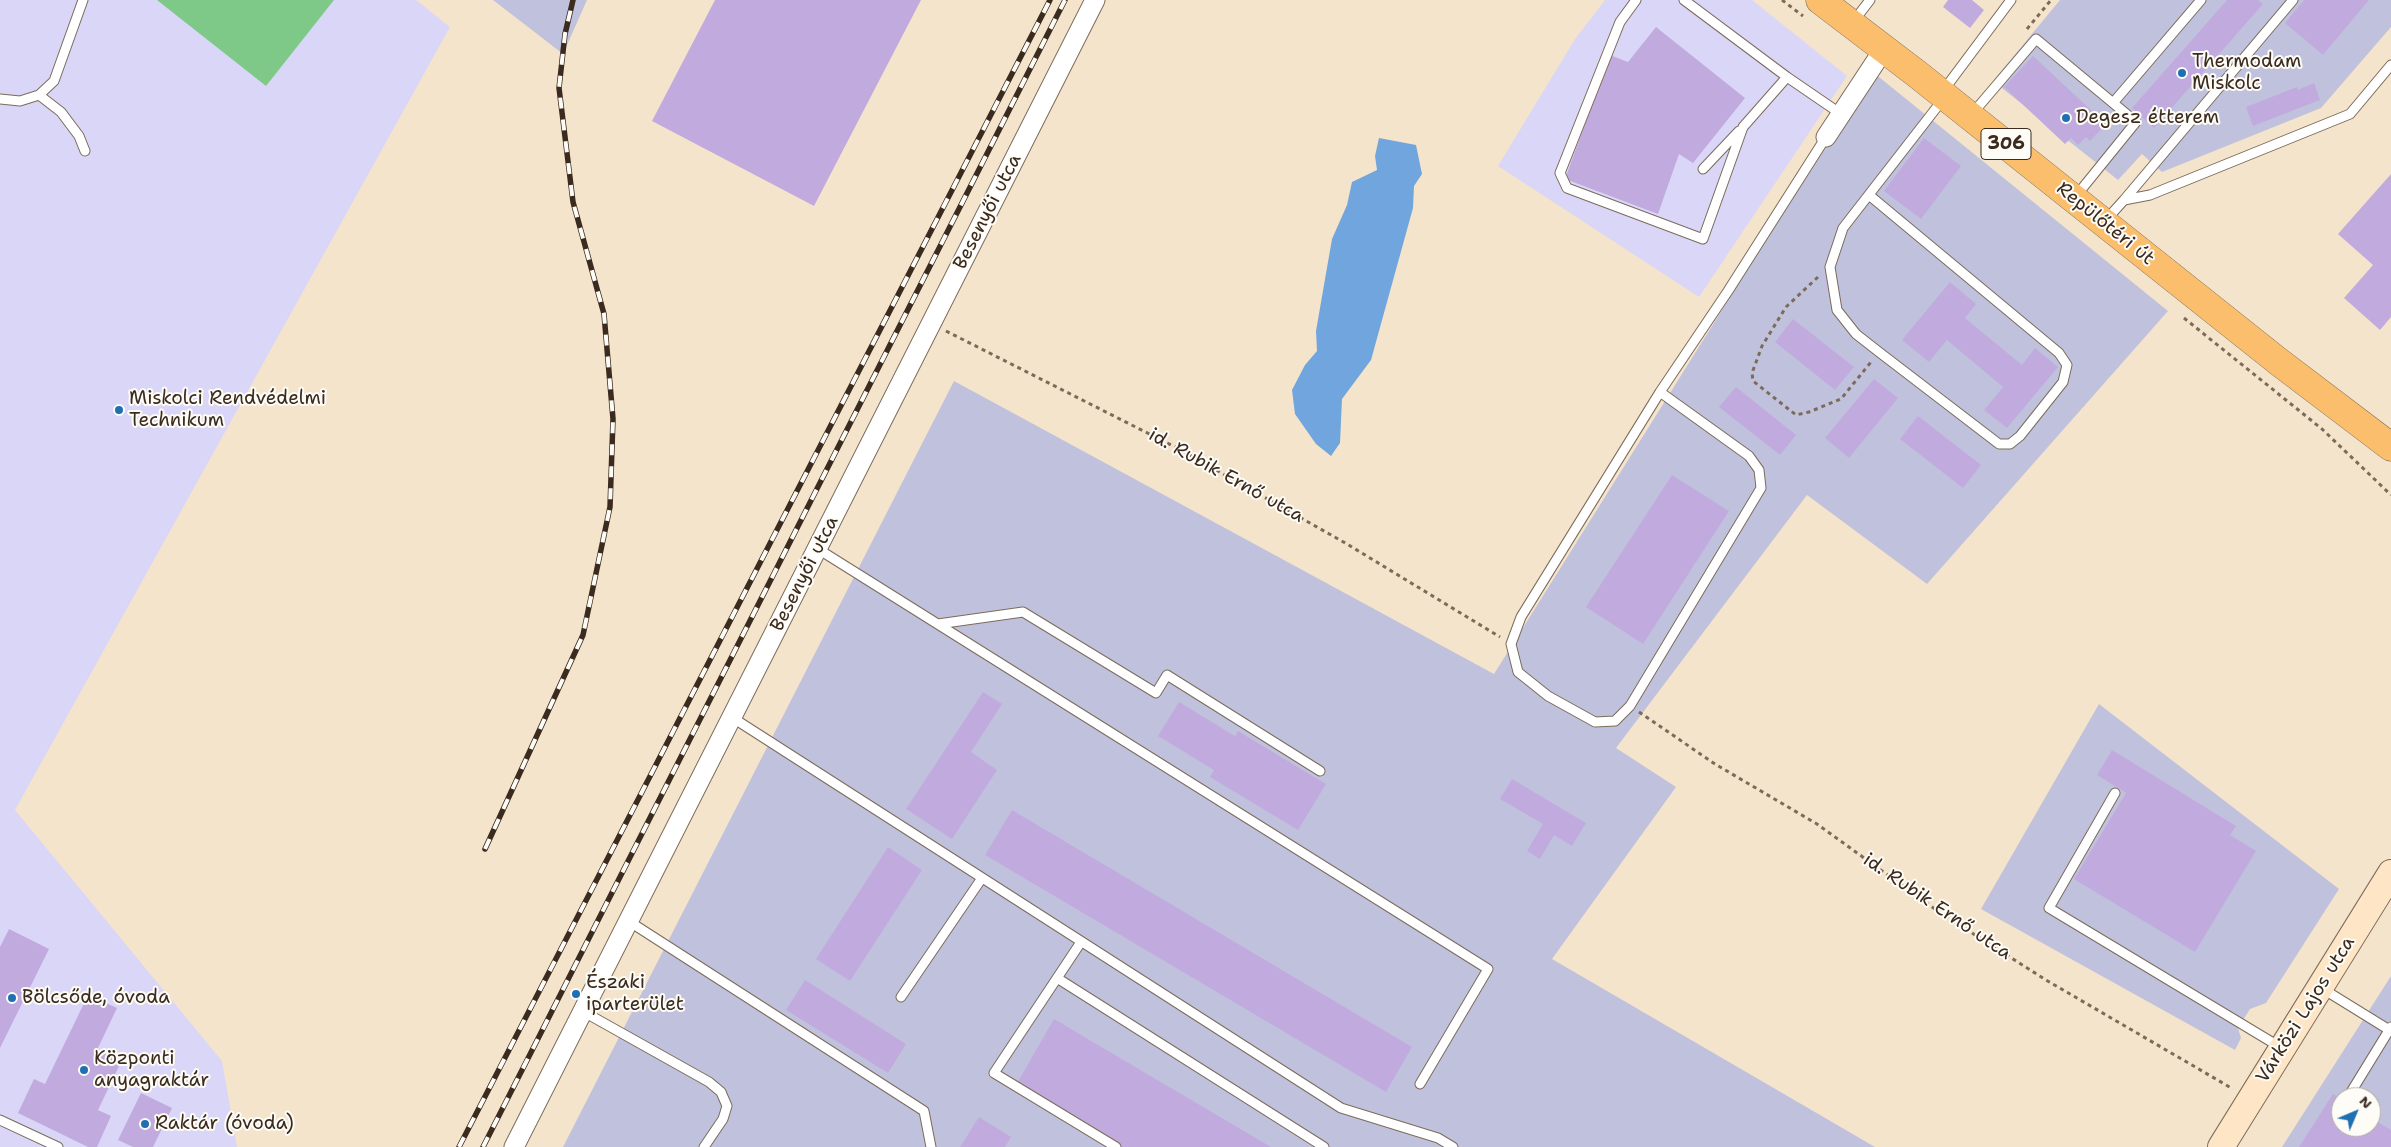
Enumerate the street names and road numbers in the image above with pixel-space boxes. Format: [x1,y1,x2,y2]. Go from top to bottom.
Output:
road number: 306 [1981,128,2031,160]
street label: Besenyői utca [949,151,1027,273]
street label: Repülőtéri út [2051,178,2159,270]
street label: id. Rubik Ernő utca [1144,424,1308,528]
street label: Besenyői utca [766,513,844,635]
street label: id. Rubik Ernő utca [1858,849,2016,965]
street label: Várközi Lajos utca [2252,932,2360,1088]

